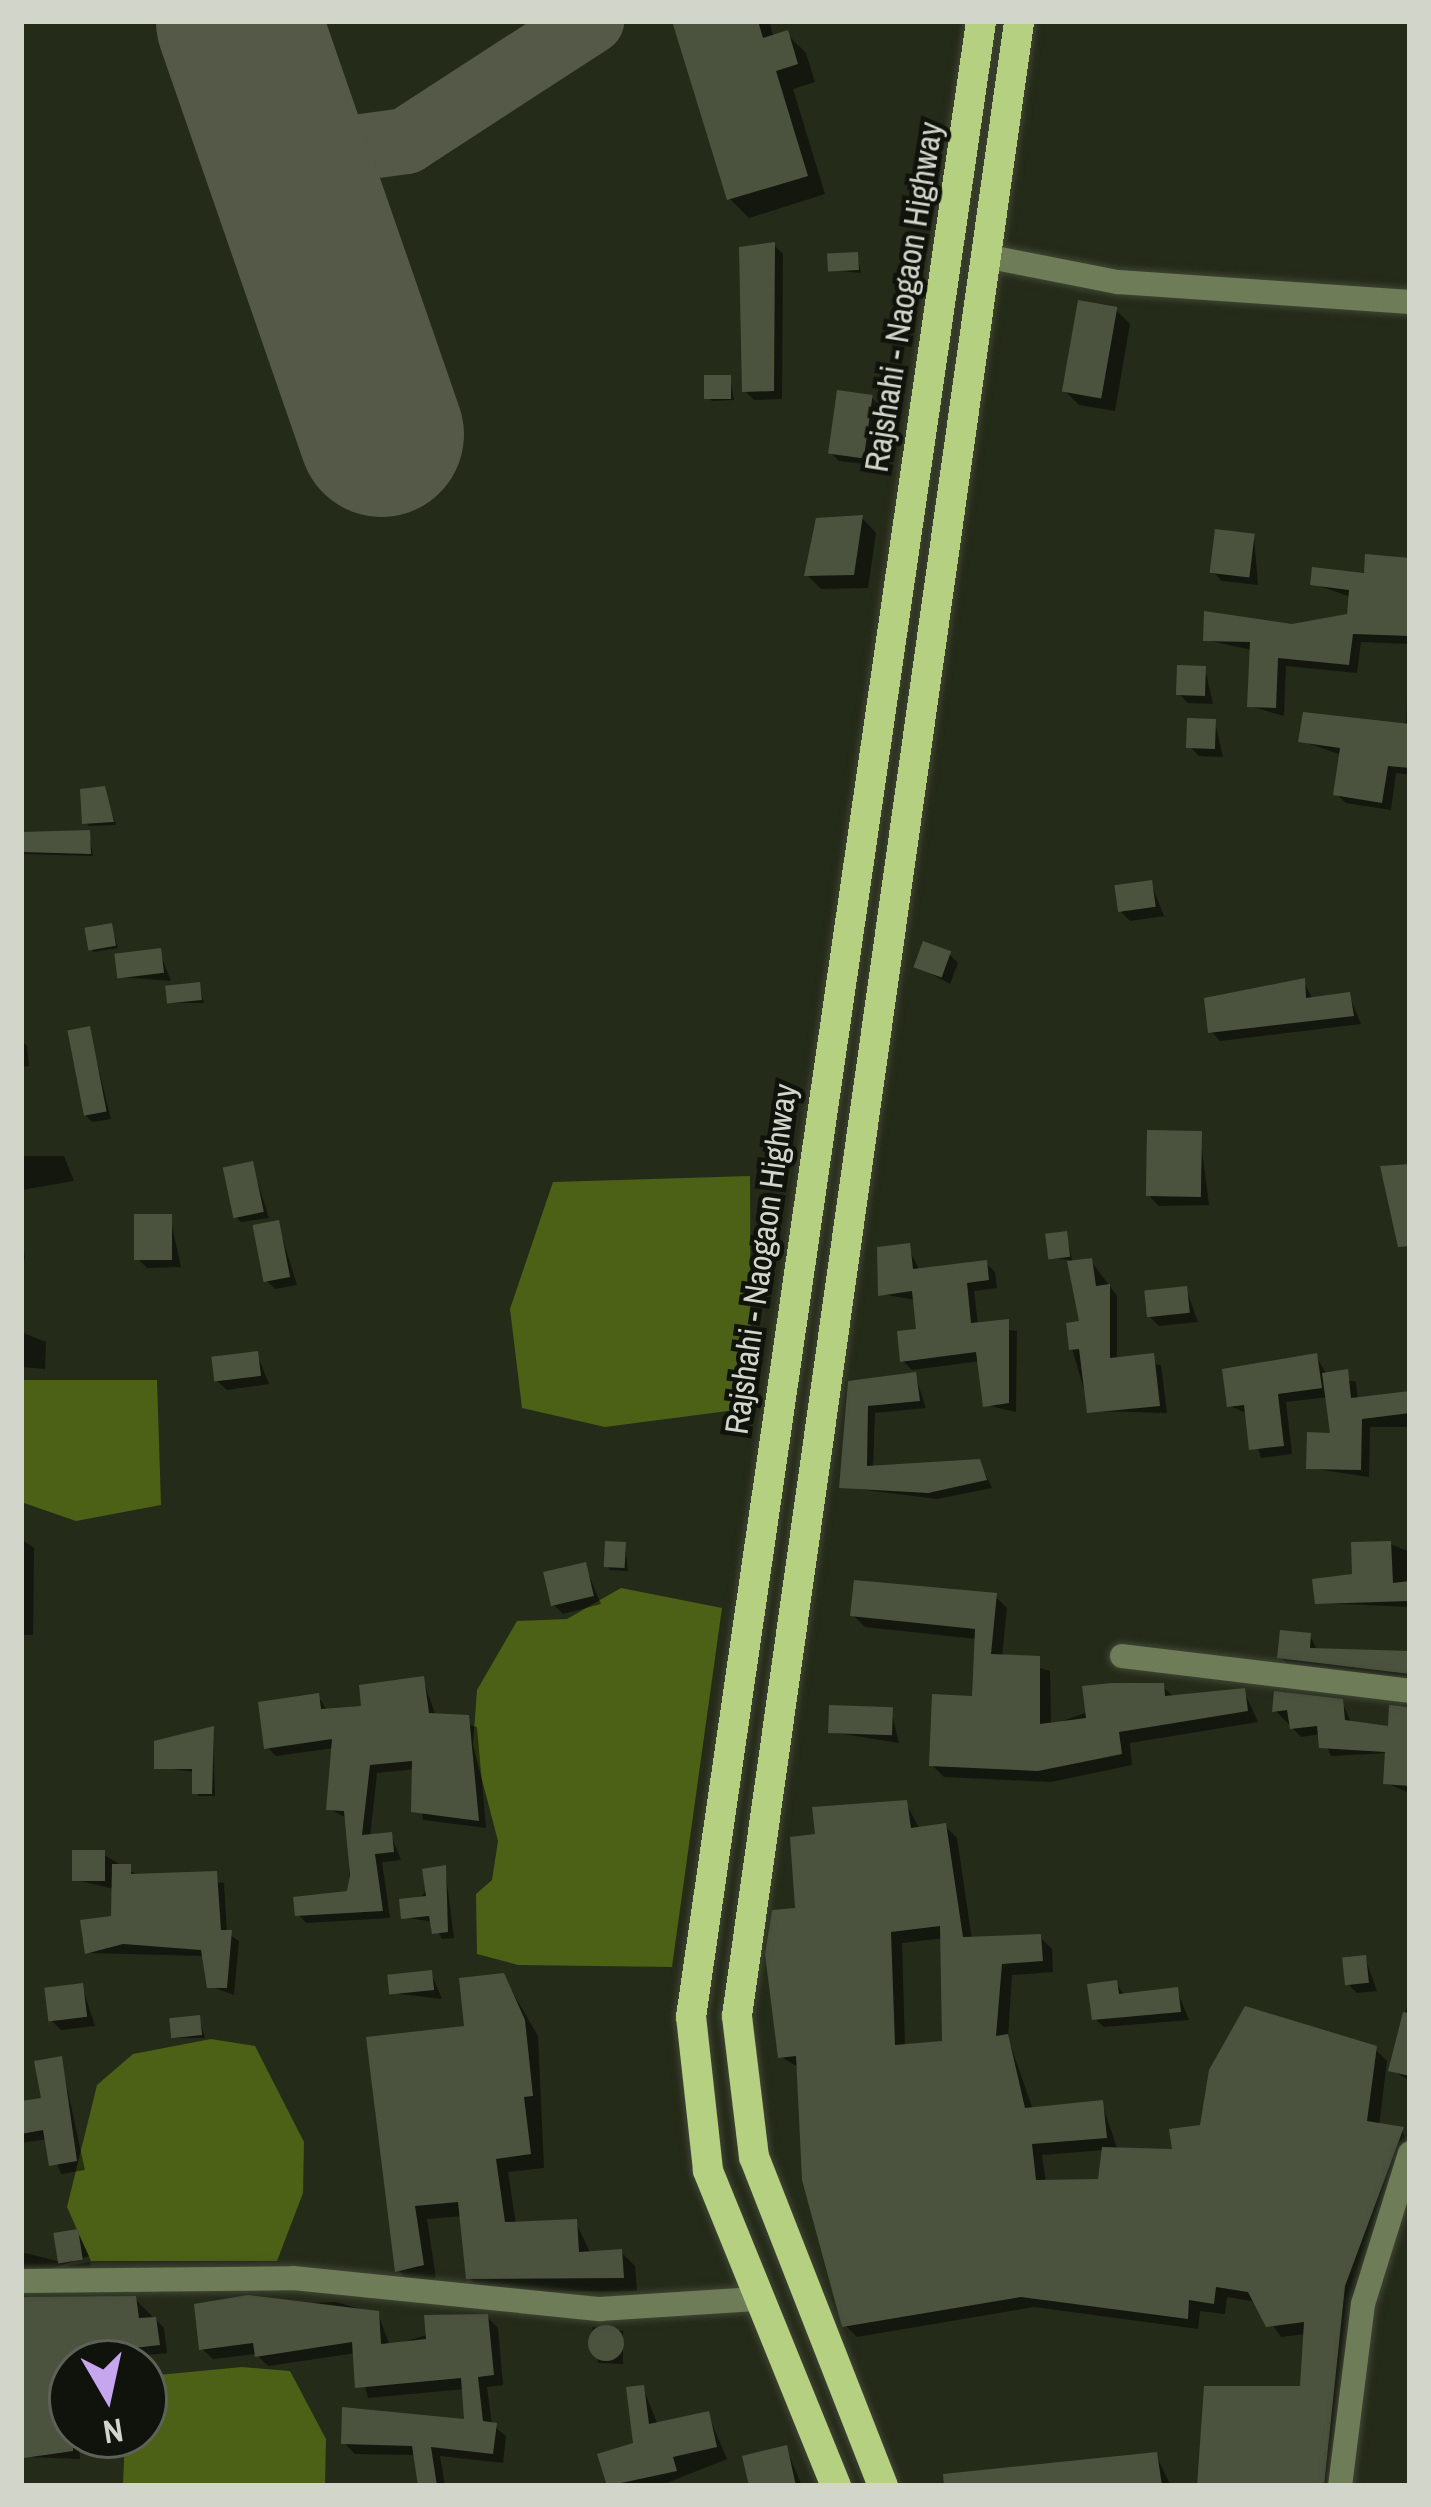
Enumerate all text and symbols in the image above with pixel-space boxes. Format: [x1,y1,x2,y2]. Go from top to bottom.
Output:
street label: Rajshahi - Naogaon Highway [857,119,951,475]
street label: Rajshahi - Naogaon Highway [717,1081,805,1437]
north arrow [48,2339,168,2459]
text: N [100,2408,126,2455]

